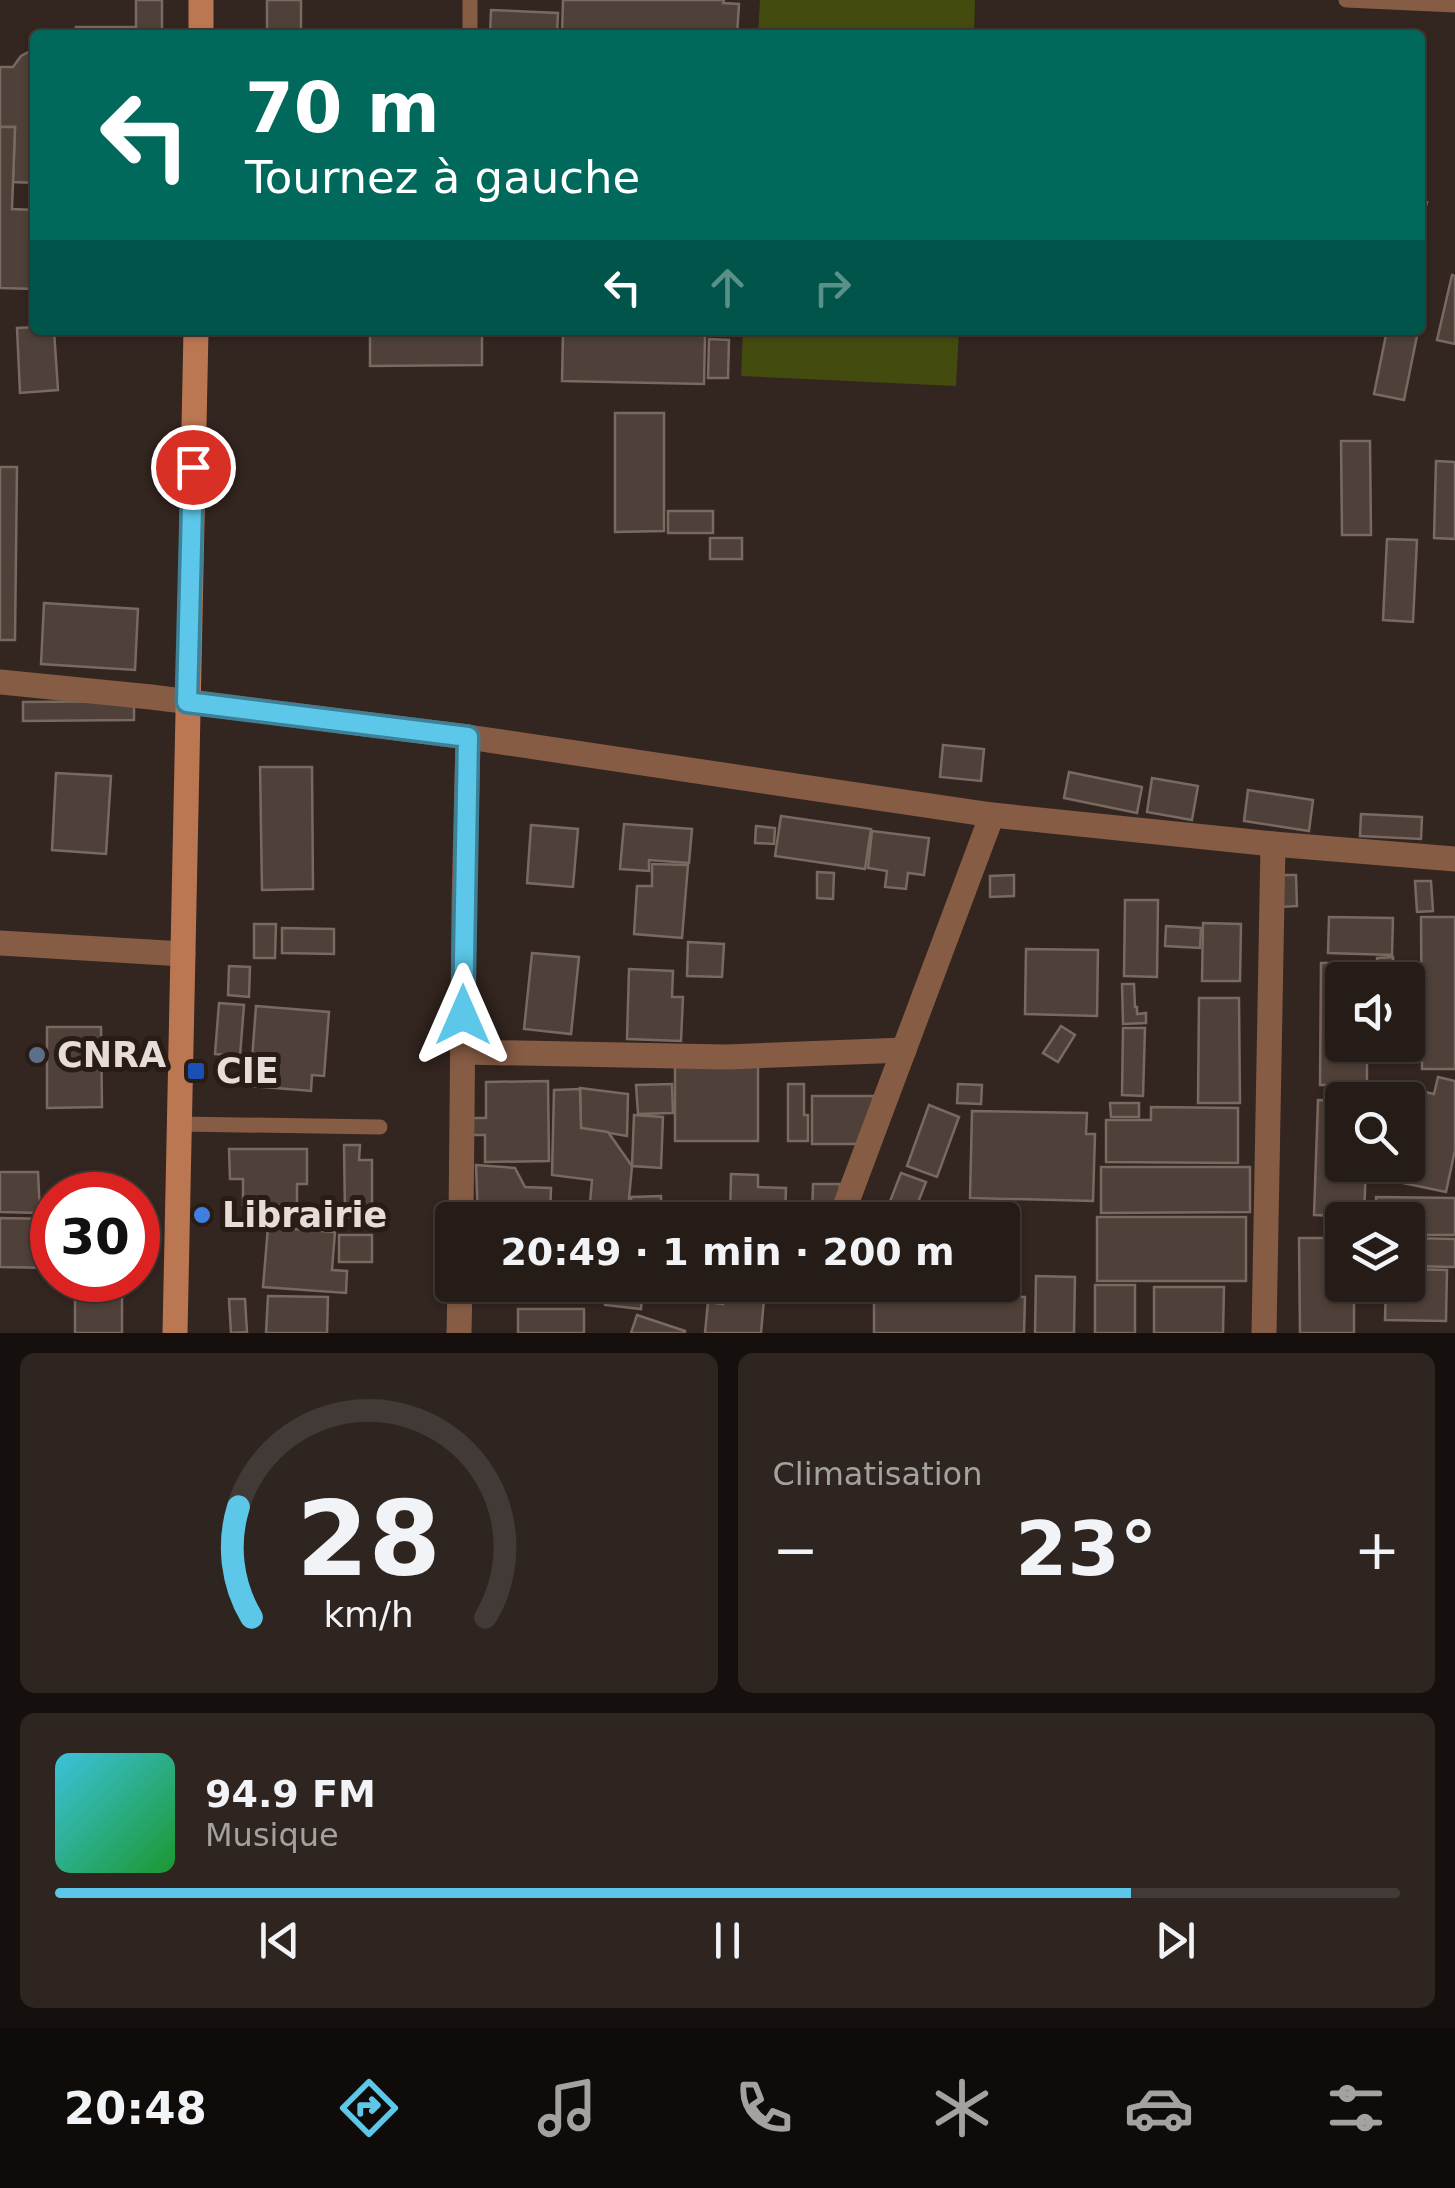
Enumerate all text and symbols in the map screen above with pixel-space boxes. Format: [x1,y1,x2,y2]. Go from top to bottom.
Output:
text: 70 m [245,67,440,149]
icon: left [80,70,210,200]
text: Tournez à gauche [245,151,640,204]
icon: left [595,260,650,315]
icon: ahead [700,260,755,315]
icon: right [805,260,860,315]
pin [151,425,236,510]
icon: arrive [166,440,221,495]
map controls [1325,962,1425,1302]
button: sound [1325,962,1425,1062]
position arrow [411,963,515,1067]
place label: CNRA [57,1035,166,1075]
marker: CNRA [26,1044,48,1066]
place label: CIE [216,1051,279,1091]
marker: CIE [185,1060,207,1082]
button: search [1325,1082,1425,1182]
speed limit sign: 30 [30,1172,160,1302]
place label: Librairie [222,1195,387,1235]
button: layers [1325,1202,1425,1302]
marker: Librairie [191,1204,213,1226]
text: 20:49 · 1 min · 200 m [500,1230,955,1274]
text: Climatisation [773,1455,982,1493]
text: 28 [296,1478,441,1600]
text: 23° [1015,1505,1157,1593]
text: − [773,1518,819,1582]
text: + [1354,1518,1400,1582]
text: km/h [324,1594,414,1635]
text: 94.9 FM [205,1772,376,1816]
text: Musique [205,1816,339,1854]
icon: previous [252,1913,307,1968]
icon: pause [700,1913,755,1968]
icon: next [1148,1913,1203,1968]
icon: directions [334,2073,404,2143]
icon: music [532,2073,602,2143]
icon: phone [729,2073,799,2143]
icon: climate [927,2073,997,2143]
icon: car [1124,2073,1194,2143]
icon: filters [1321,2073,1391,2143]
text: 20:48 [64,2082,207,2135]

